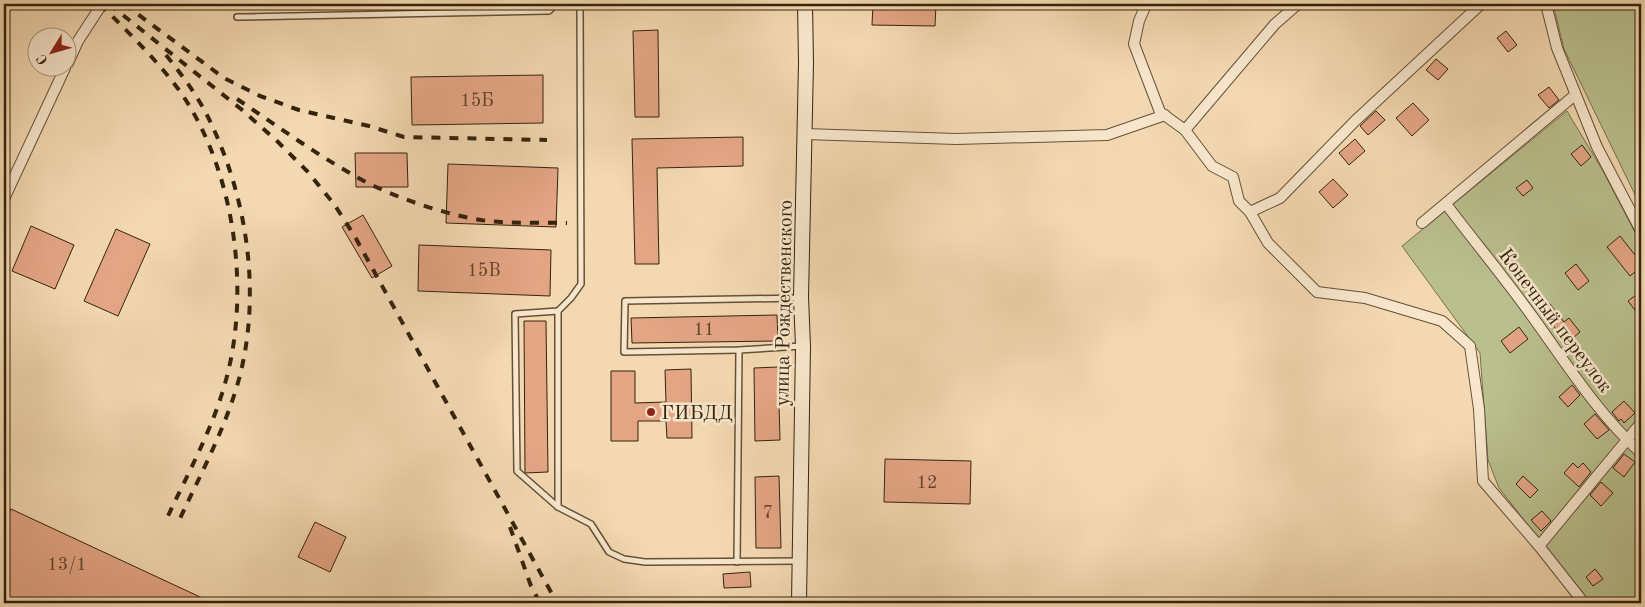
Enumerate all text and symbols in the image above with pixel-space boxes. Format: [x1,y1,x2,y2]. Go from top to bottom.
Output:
north arrow [28,28,78,78]
text: С [34,51,51,67]
house number: 15Б [460,92,494,110]
street label: улица Рождественского [773,200,797,407]
street label: Конечный переулок [1494,246,1615,397]
house number: 15В [467,262,501,280]
house number: 11 [694,321,714,339]
place label: ГИБДД [661,404,733,424]
marker: ГИБДД [645,406,657,418]
house number: 12 [917,474,937,492]
house number: 7 [763,504,773,522]
house number: 13/1 [47,556,87,574]

